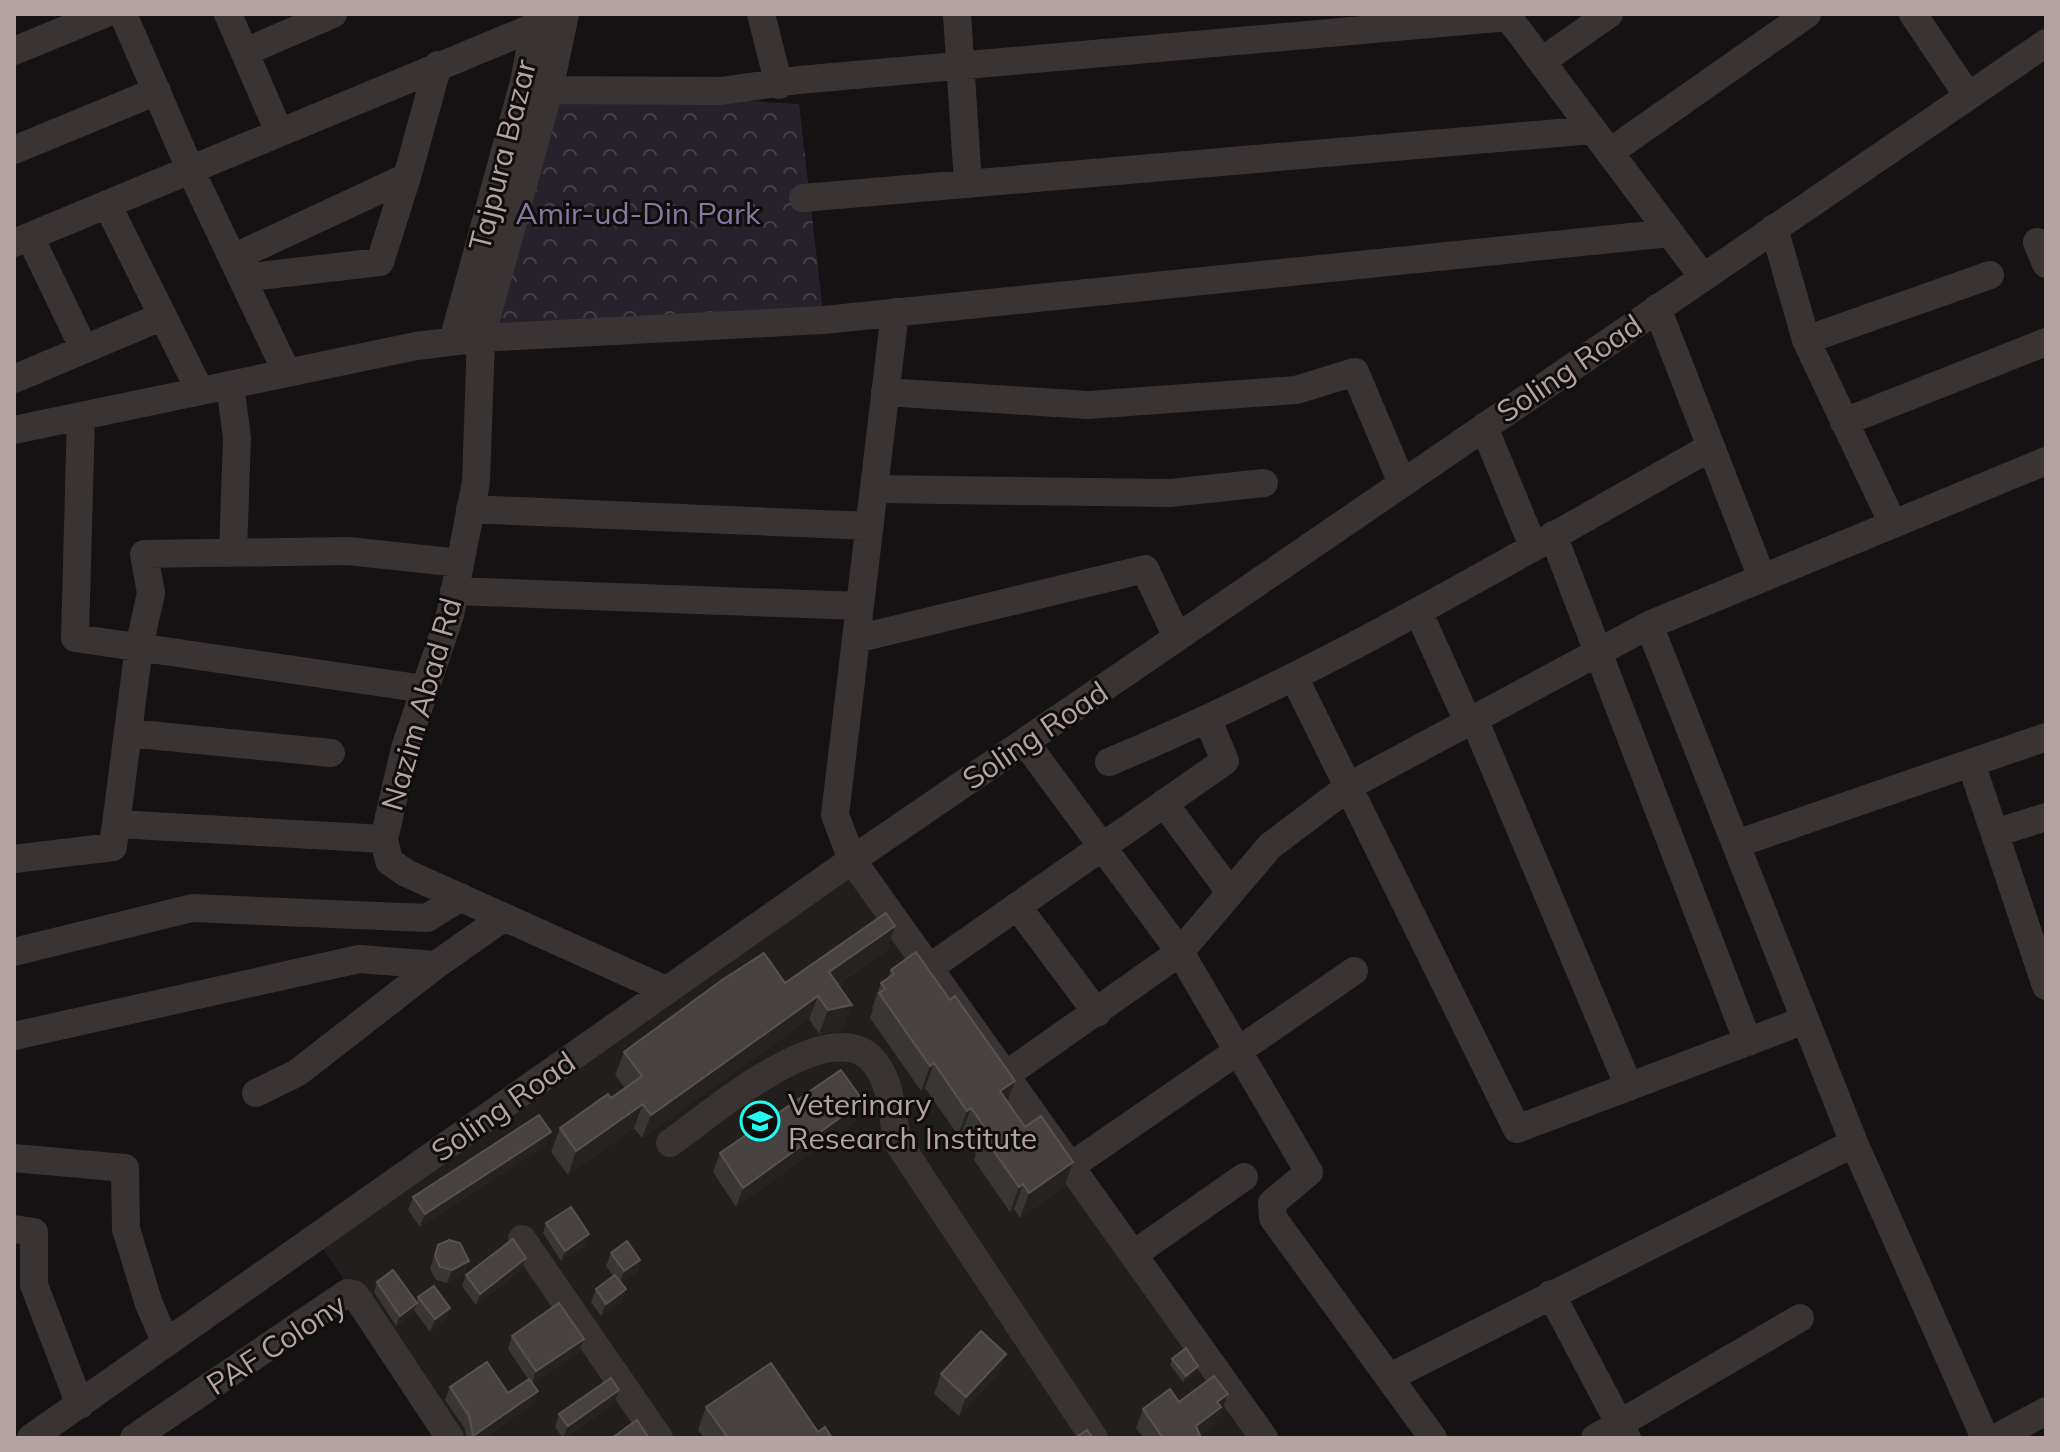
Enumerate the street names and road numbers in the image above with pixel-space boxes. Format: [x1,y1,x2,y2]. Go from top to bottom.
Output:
street label: Tajpura Bazar [460,55,544,254]
street label: Soling Road [1489,306,1649,430]
street label: Nazim Abad Rd [372,593,470,815]
street label: Soling Road [955,673,1115,797]
street label: Soling Road [424,1042,582,1170]
street label: PAF Colony [199,1285,353,1403]

